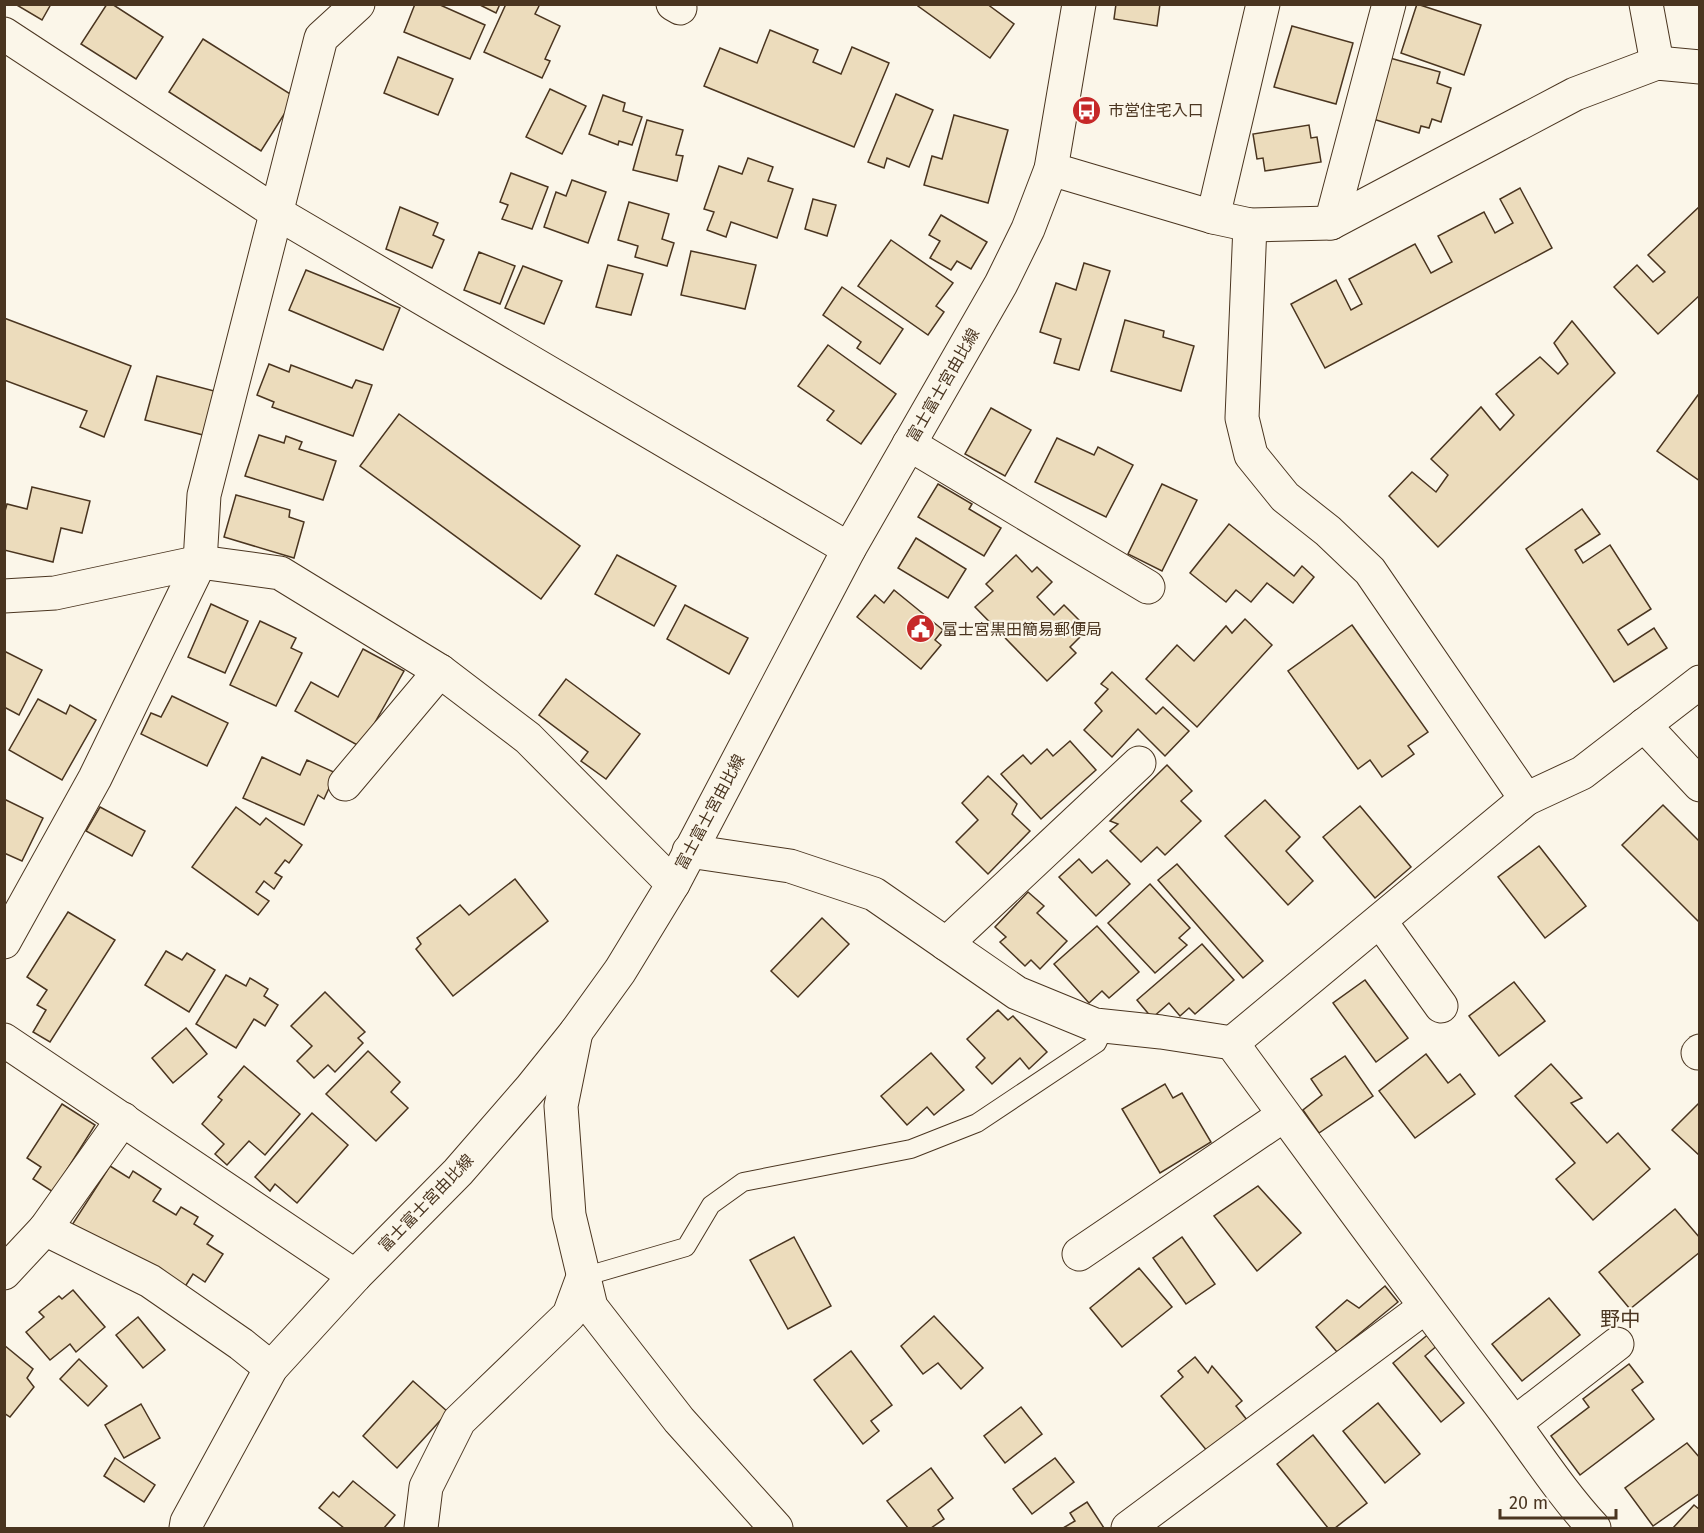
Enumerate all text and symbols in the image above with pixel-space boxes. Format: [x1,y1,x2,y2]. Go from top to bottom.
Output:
bus stop icon: 市営住宅入口 [1071,94,1103,126]
place label: 市営住宅入口 [1108,101,1204,120]
street label: 富士富士宮由比線 [903,325,983,445]
public building icon: 富士宮黒田簡易郵便局 [905,613,937,645]
place label: 富士宮黒田簡易郵便局 [942,620,1102,639]
street label: 富士富士宮由比線 [672,751,748,873]
street label: 富士富士宮由比線 [375,1150,477,1256]
district label: 野中 [1600,1307,1640,1331]
scale bar [1500,1482,1616,1520]
text: 20 m [1509,1492,1548,1514]

